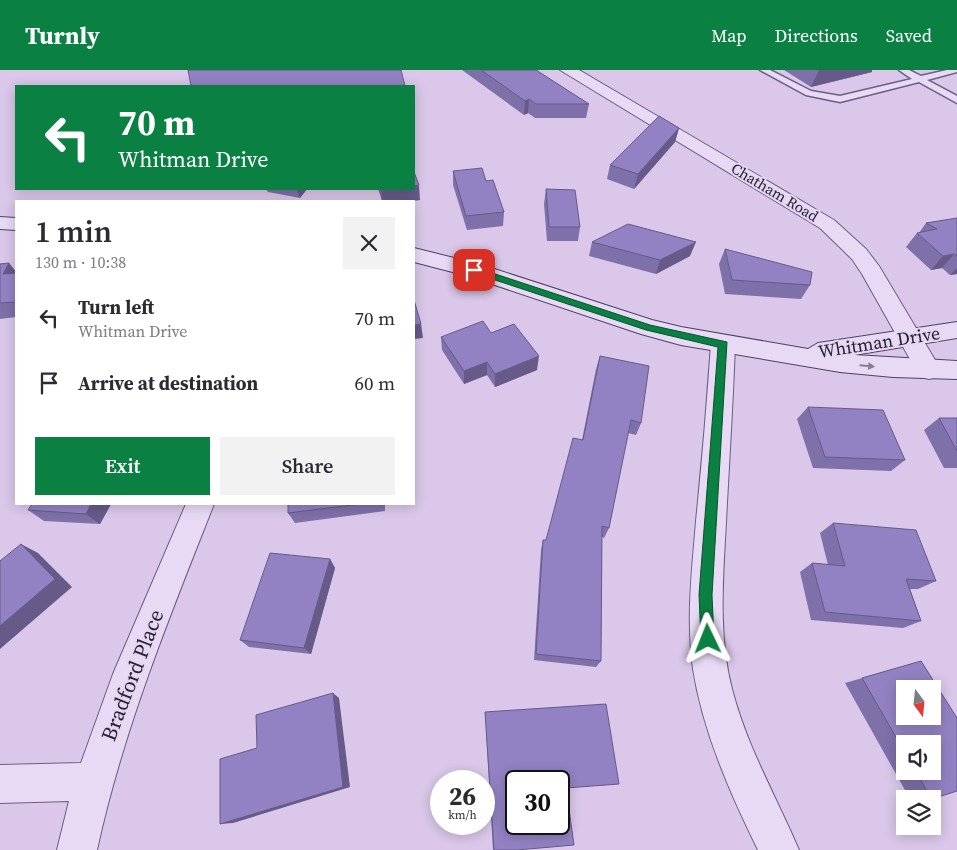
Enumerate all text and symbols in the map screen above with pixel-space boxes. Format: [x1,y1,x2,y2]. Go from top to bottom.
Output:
text: Turnly [25,19,100,52]
text: Map [711,23,747,48]
text: Directions [775,23,858,48]
text: Saved [886,23,932,48]
text: 70 m [118,99,195,147]
icon: left [35,105,100,170]
text: Whitman Drive [118,144,269,174]
street label: Chatham Road [727,158,823,227]
text: 1 min [35,211,112,252]
button: close [343,217,395,269]
pin [453,249,495,291]
text: 130 m · 10:38 [35,251,126,273]
icon: arrive [460,256,488,284]
text: Turn left [78,294,154,320]
icon: left [35,304,63,332]
text: 70 m [354,305,395,331]
text: Whitman Drive [78,320,187,342]
street label: Whitman Drive [816,320,942,364]
one-way arrow [859,362,875,370]
icon: arrive [35,369,63,397]
text: Arrive at destination [78,370,258,396]
text: 60 m [354,370,395,396]
button: Exit [35,437,210,495]
button: Share [220,437,395,495]
street label: Bradford Place [94,605,170,745]
position arrow [681,612,733,664]
north arrow [896,680,941,725]
map controls [896,680,941,835]
button: sound [896,735,941,780]
speed limit sign: 30 [505,770,570,835]
text: 26 [449,779,476,813]
button: layers [896,790,941,835]
text: km/h [448,807,477,823]

